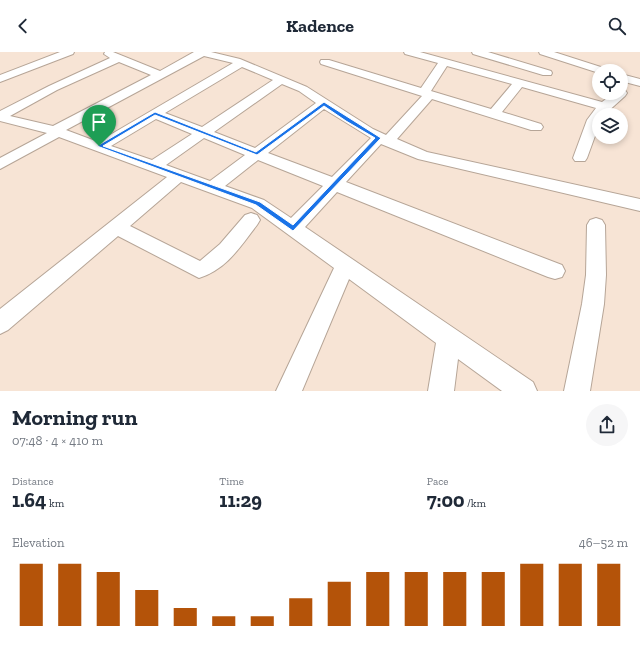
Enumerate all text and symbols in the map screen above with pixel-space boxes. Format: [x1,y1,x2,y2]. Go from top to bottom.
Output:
icon: back [12,15,34,37]
text: Kadence [286,15,354,37]
icon: search [606,15,628,37]
map controls [592,64,628,144]
button: locate [592,64,628,100]
pin [82,105,116,146]
button: layers [592,108,628,144]
icon: arrive [88,111,110,133]
text: Morning run [12,404,138,431]
button: share [586,404,628,446]
text: 07:48 · 4 × 410 m [12,433,103,448]
text: Distance [12,475,54,488]
text: Time [219,475,244,488]
text: Pace [427,475,448,488]
text: 1.64 [12,488,46,512]
text: 11:29 [219,488,262,512]
text: 7:00 [427,488,465,512]
text: km [46,497,64,510]
text: /km [465,497,486,510]
text: Elevation [12,535,64,550]
text: 46–52 m [579,535,628,550]

